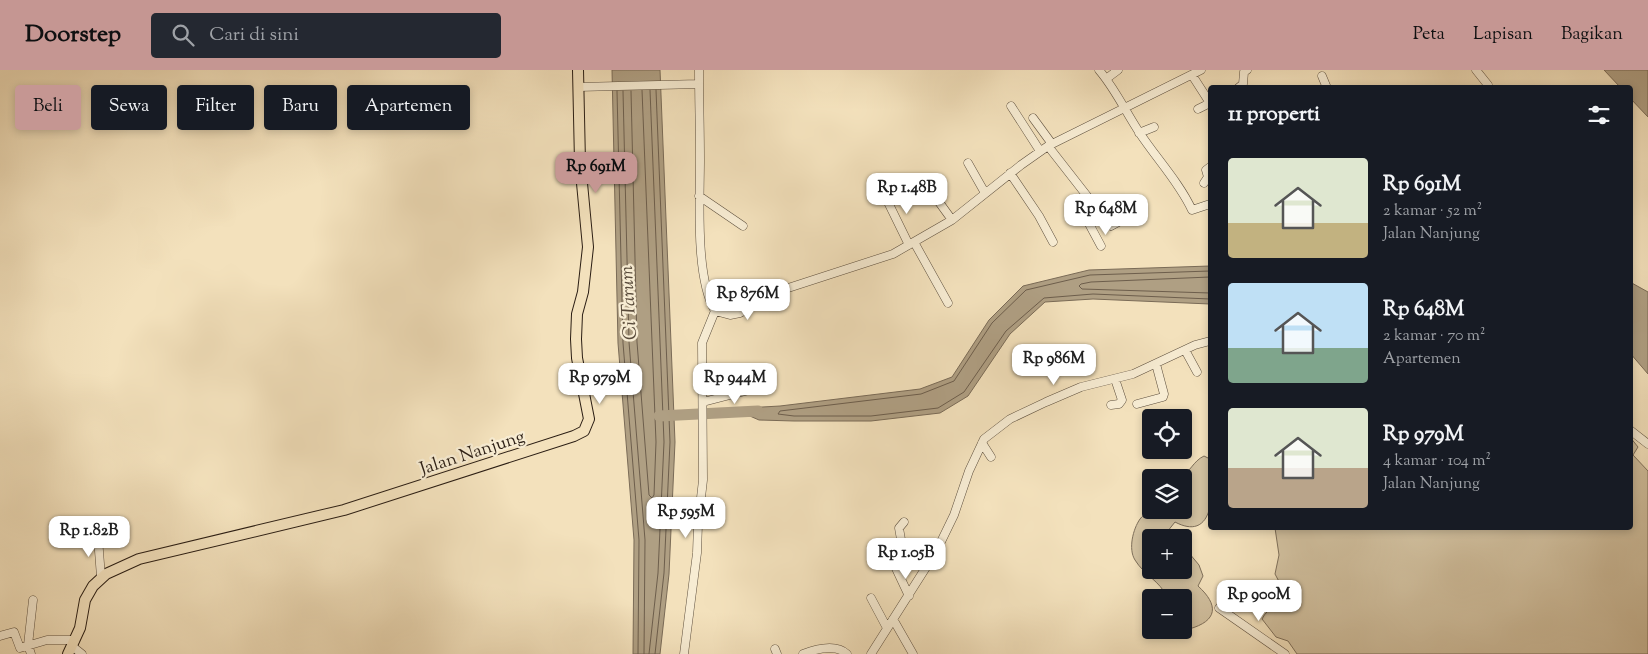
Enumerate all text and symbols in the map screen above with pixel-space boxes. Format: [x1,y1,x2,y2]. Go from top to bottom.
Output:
search box [151,13,501,58]
text: Doorstep [25,18,121,52]
icon: search [169,21,197,49]
text: Cari di sini [209,22,299,49]
text: Peta [1413,22,1445,48]
text: Lapisan [1473,22,1533,48]
text: Bagikan [1561,22,1623,48]
chip: Beli [15,85,81,130]
chip: Sewa [91,85,167,130]
chip: Filter [177,85,254,130]
chip: Baru [264,85,337,130]
chip: Apartemen [347,85,470,130]
text: 11 properti [1228,100,1320,130]
icon: filters [1585,101,1613,129]
pin: Rp 691M [550,152,642,194]
text: Rp 691M [566,156,626,179]
text: Rp 691M [1383,170,1461,200]
pin: Rp 1.48B [855,172,959,215]
text: Rp 1.48B [877,177,937,200]
icon: home [1268,178,1328,238]
pin: Rp 648M [1060,194,1152,236]
text: Rp 648M [1075,198,1137,221]
text: 2 kamar · 52 m² [1383,200,1482,223]
text: Jalan Nanjung [1383,223,1480,246]
water label: Ci Tarum [614,264,645,341]
pin: Rp 876M [702,278,794,321]
text: Rp 876M [717,283,779,306]
text: Rp 648M [1383,295,1464,325]
icon: home [1268,303,1328,363]
text: 2 kamar · 70 m² [1383,325,1485,348]
pin: Rp 986M [1008,344,1100,386]
text: Rp 986M [1023,348,1085,371]
text: Apartemen [1383,348,1461,371]
pin: Rp 979M [554,362,646,405]
pin: Rp 944M [689,362,781,405]
text: Rp 979M [569,367,631,390]
text: Rp 944M [704,367,766,390]
map controls [1142,409,1192,639]
button: locate [1142,409,1192,459]
text: Rp 979M [1383,420,1464,450]
street label: Jalan Nanjung [416,425,529,483]
icon: home [1268,428,1328,488]
text: 4 kamar · 104 m² [1383,450,1491,473]
button: layers [1142,469,1192,519]
text: Jalan Nanjung [1383,473,1480,496]
pin: Rp 595M [640,496,732,539]
text: Rp 595M [657,501,715,524]
pin: Rp 1.82B [37,516,141,558]
text: Rp 1.82B [60,520,118,543]
button: + [1142,529,1192,579]
pin: Rp 1.05B [854,538,958,580]
text: Rp 1.05B [878,542,934,565]
pin: Rp 900M [1213,580,1305,622]
text: Rp 900M [1228,584,1290,607]
button: − [1142,589,1192,639]

